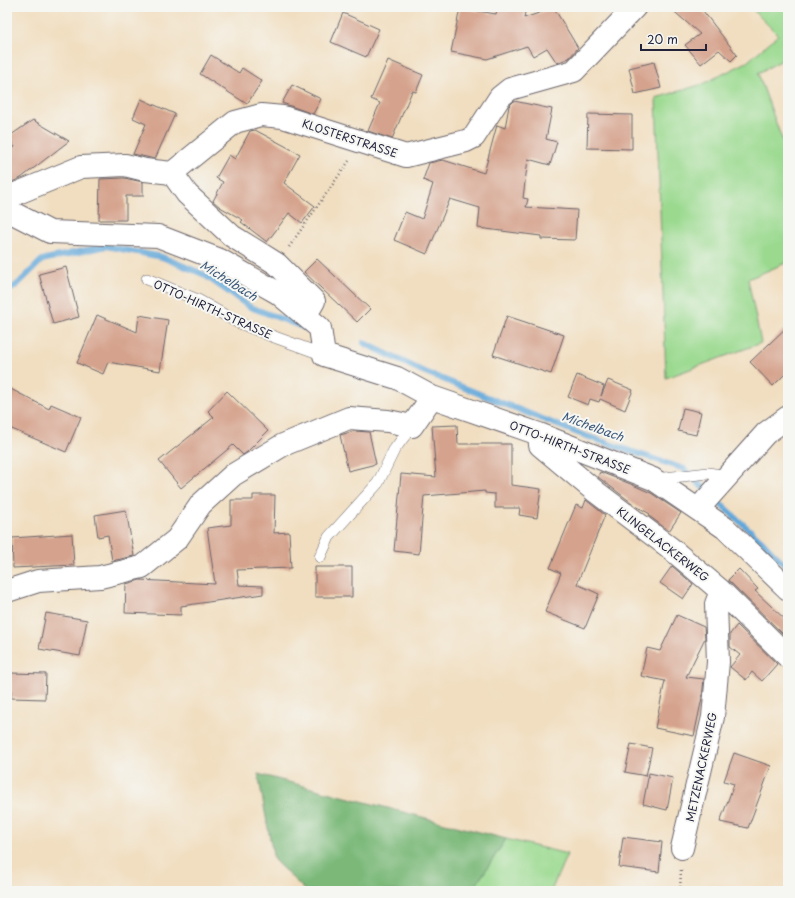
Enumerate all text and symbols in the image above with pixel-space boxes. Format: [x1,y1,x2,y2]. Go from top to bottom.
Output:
scale bar [641,26,706,52]
text: 20 m [647,30,678,48]
street label: KLOSTERSTRASSE [300,115,400,161]
water label: Michelbach [197,255,262,305]
street label: OTTO-HIRTH-STRASSE [151,275,275,343]
water label: Michelbach [560,406,627,446]
street label: OTTO-HIRTH-STRASSE [507,416,633,478]
street label: KLINGELACKERWEG [613,503,713,585]
street label: METZENACKERWEG [681,711,721,823]

